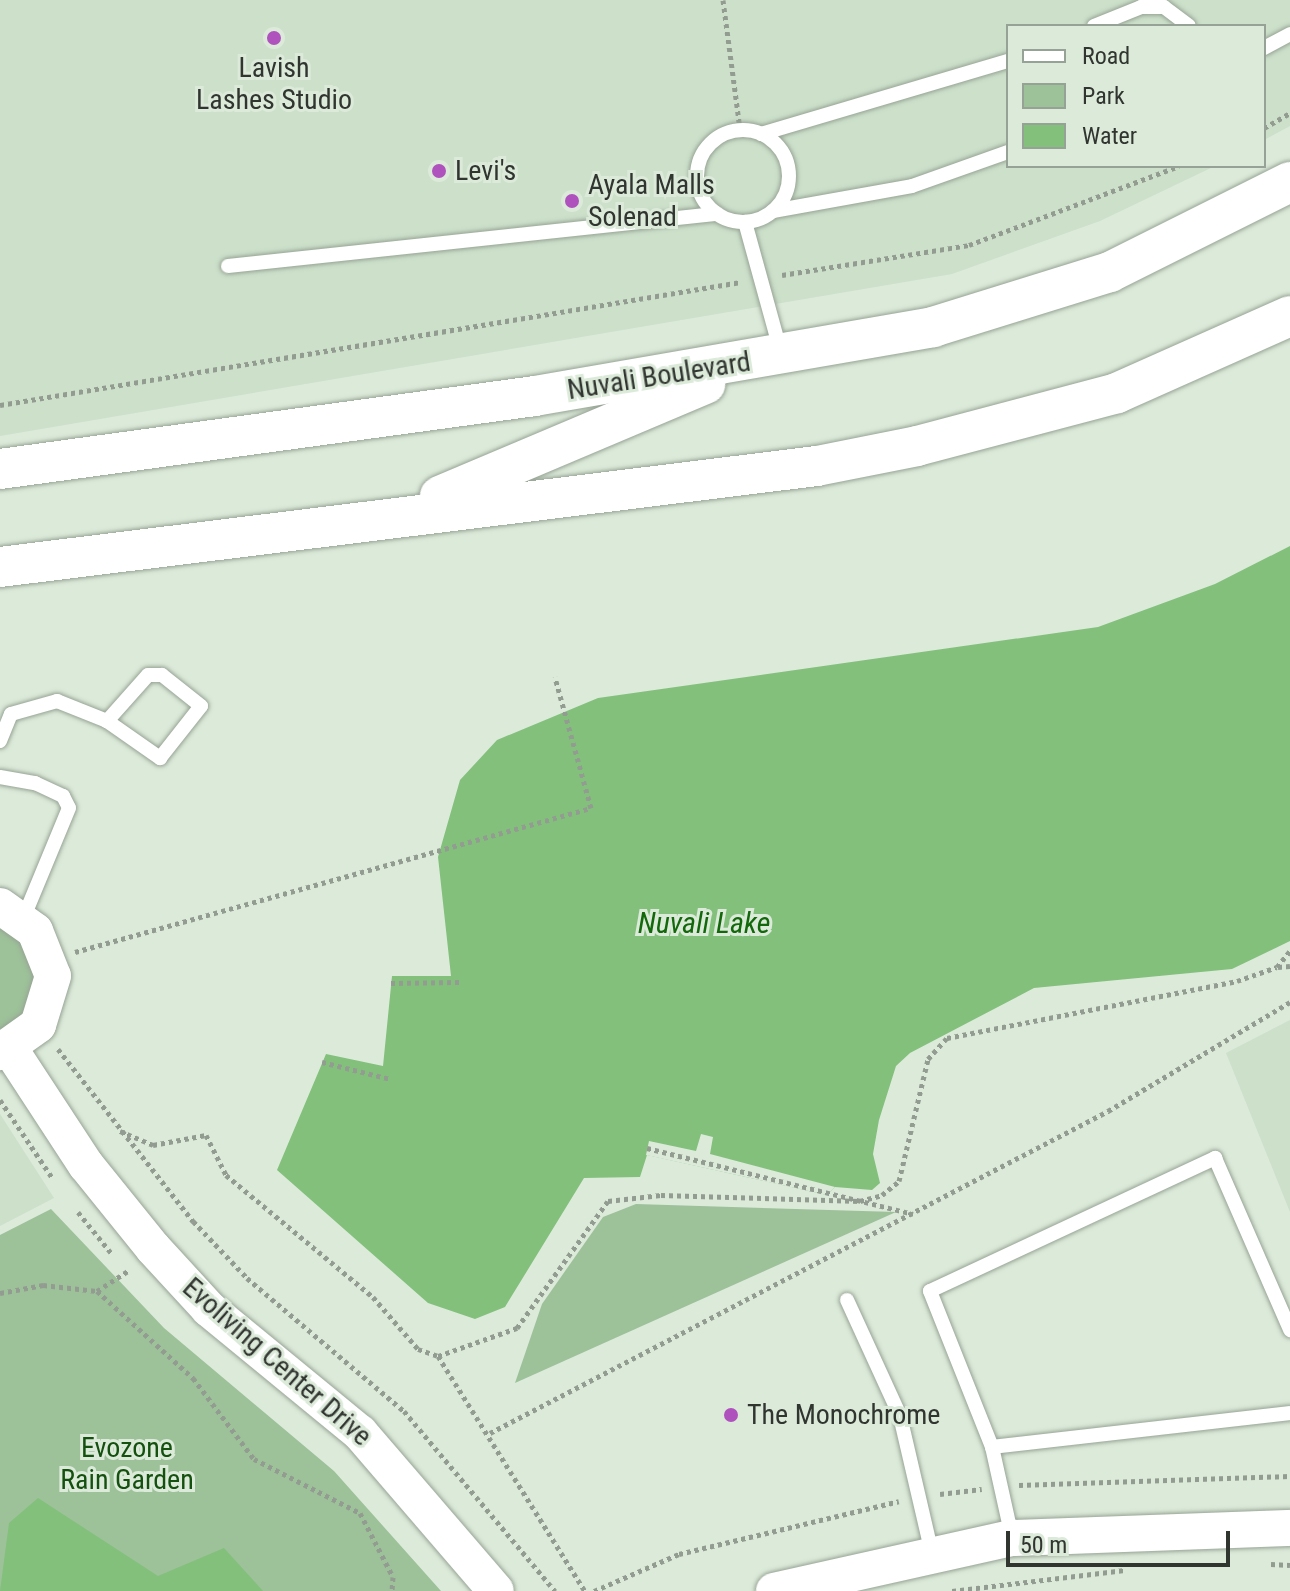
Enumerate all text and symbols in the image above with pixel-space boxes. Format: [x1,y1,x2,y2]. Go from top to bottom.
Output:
legend [1006,24,1266,168]
marker: Lavish Lashes Studio [265,29,283,47]
text: Road [1082,42,1130,70]
place label: Lavish Lashes Studio [196,51,352,117]
text: Park [1082,82,1125,110]
text: Water [1082,122,1137,150]
place label: Levi's [455,154,516,188]
marker: Levi's [430,162,448,180]
place label: Ayala Malls Solenad [588,168,715,234]
marker: Ayala Malls Solenad [563,192,581,210]
street label: Nuvali Boulevard [565,345,753,407]
water label: Nuvali Lake [638,905,770,941]
street label: Evoliving Center Drive [176,1271,378,1453]
place label: The Monochrome [747,1398,940,1432]
marker: The Monochrome [722,1406,740,1424]
park label: Evozone Rain Garden [60,1431,194,1497]
scale bar [1010,1515,1234,1565]
text: 50 m [1020,1531,1067,1559]

